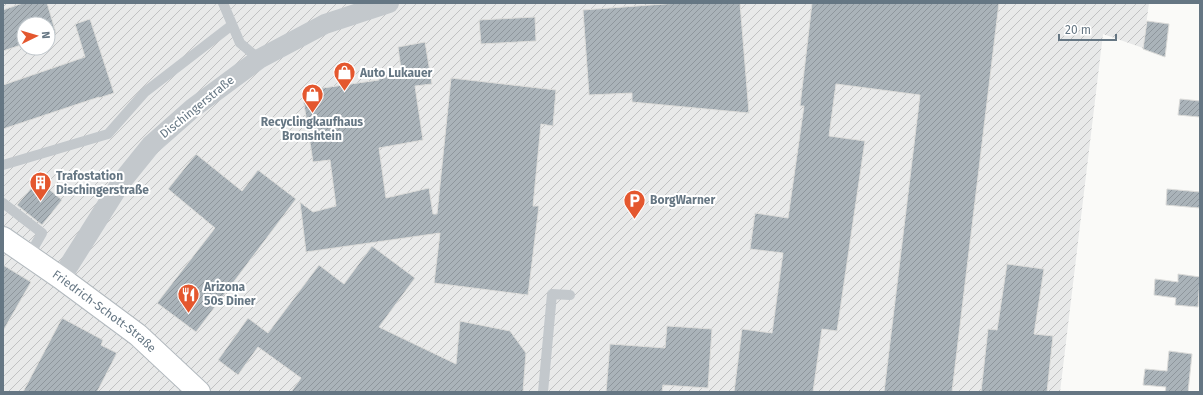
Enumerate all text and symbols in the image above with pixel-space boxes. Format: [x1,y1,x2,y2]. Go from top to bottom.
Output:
north arrow [16,16,56,56]
scale bar [1059,16,1116,42]
text: 20 m [1065,23,1091,37]
text: N [39,31,52,39]
shop icon: Auto Lukauer [331,60,357,93]
place label: Auto Lukauer [359,66,433,80]
street label: Dischingerstraße [157,73,237,141]
shop icon: Recyclingkaufhaus Bronshtein [299,82,325,115]
place label: Recyclingkaufhaus Bronshtein [261,115,363,143]
place label: Trafostation Dischingerstraße [56,169,149,197]
building icon: Trafostation Dischingerstraße [27,170,53,203]
parking icon: BorgWarner [622,187,648,220]
place label: BorgWarner [650,193,715,207]
street label: Friedrich-Schott-Straße [50,267,159,355]
place label: Arizona 50s Diner [203,280,256,308]
restaurant icon: Arizona 50s Diner [175,281,201,314]

